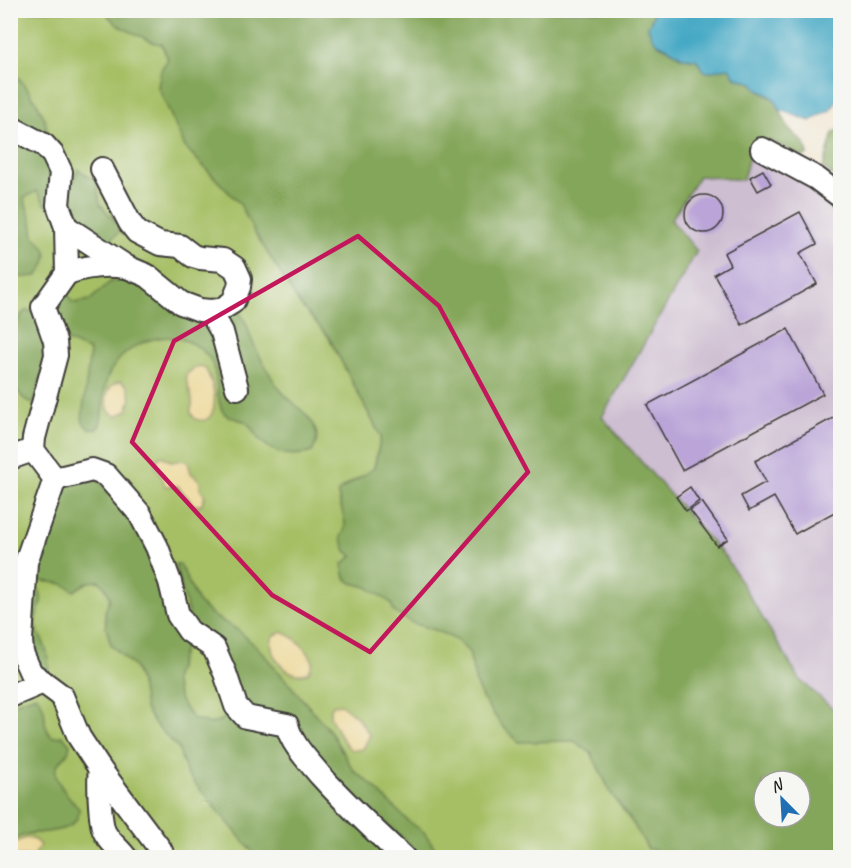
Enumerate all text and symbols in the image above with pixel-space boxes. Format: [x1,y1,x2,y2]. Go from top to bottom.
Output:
north arrow [752,769,812,829]
text: N [768,774,788,797]

